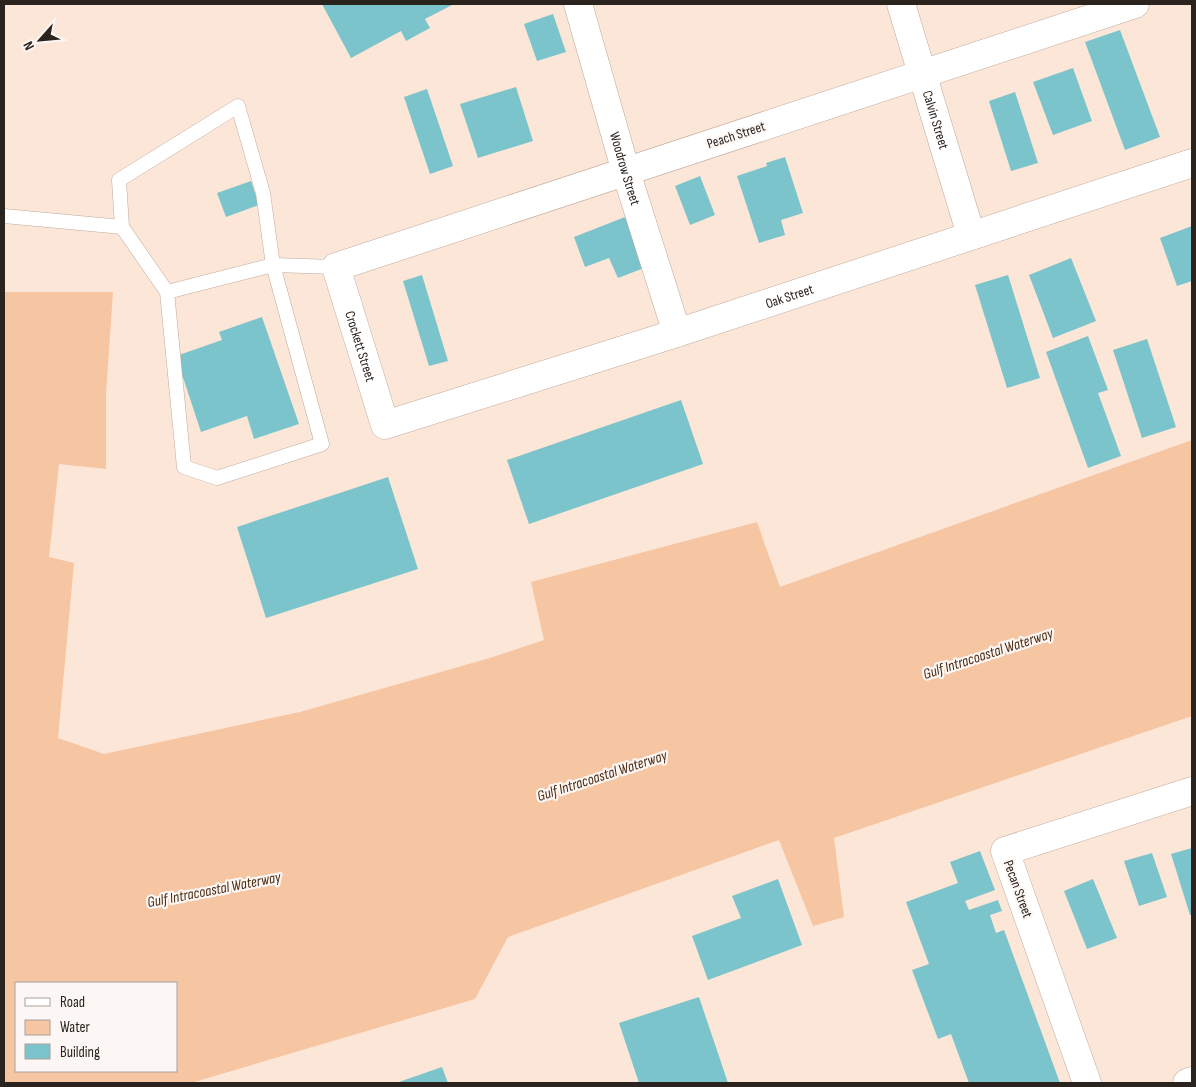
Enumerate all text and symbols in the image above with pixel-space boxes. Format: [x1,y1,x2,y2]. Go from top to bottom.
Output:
north arrow [15,15,65,65]
text: N [20,38,38,53]
street label: Calvin Street [919,88,953,151]
street label: Peach Street [705,118,767,152]
street label: Woodrow Street [606,130,644,207]
street label: Oak Street [763,280,815,312]
street label: Crockett Street [342,309,379,384]
water label: Gulf Intracoastal Waterway [921,624,1057,684]
water label: Gulf Intracoastal Waterway [535,746,671,806]
street label: Pecan Street [1000,858,1036,920]
water label: Gulf Intracoastal Waterway [146,867,284,912]
legend [15,982,178,1072]
text: Road [60,993,85,1012]
text: Water [60,1018,91,1037]
text: Building [60,1043,100,1062]

